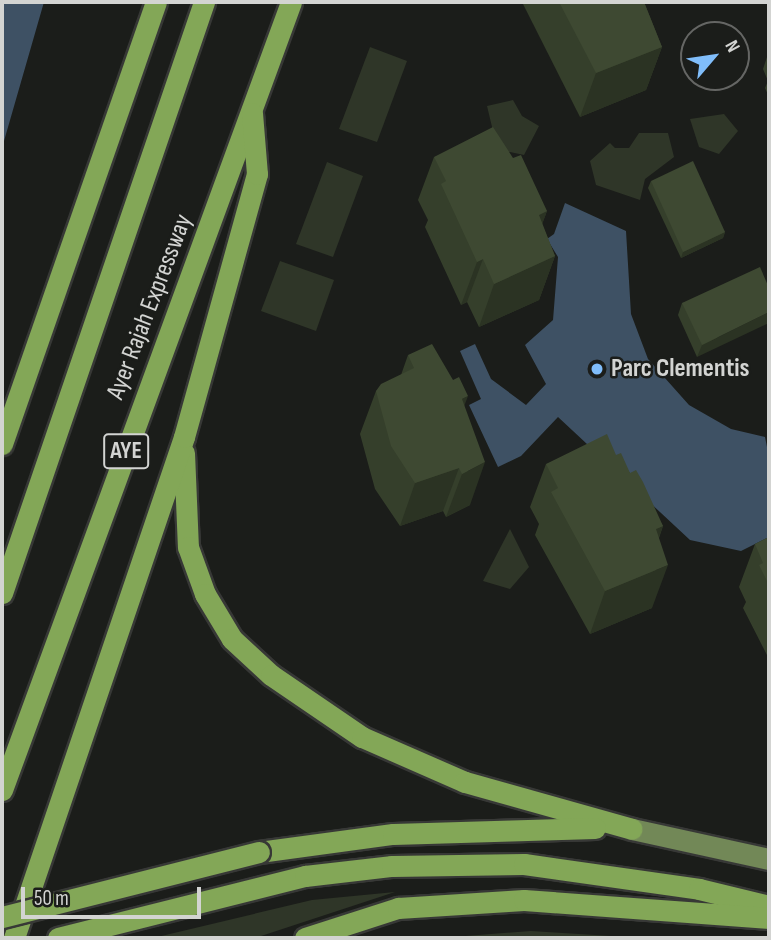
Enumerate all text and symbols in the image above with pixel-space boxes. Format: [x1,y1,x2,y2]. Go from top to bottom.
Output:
north arrow [680,21,750,91]
text: N [720,37,745,57]
street label: Ayer Rajah Expressway [100,210,200,404]
place label: Parc Clementis [611,353,749,385]
marker: Parc Clementis [589,361,605,377]
road number: AYE [102,430,150,472]
scale bar [24,874,205,918]
text: 50 m [34,886,69,911]

